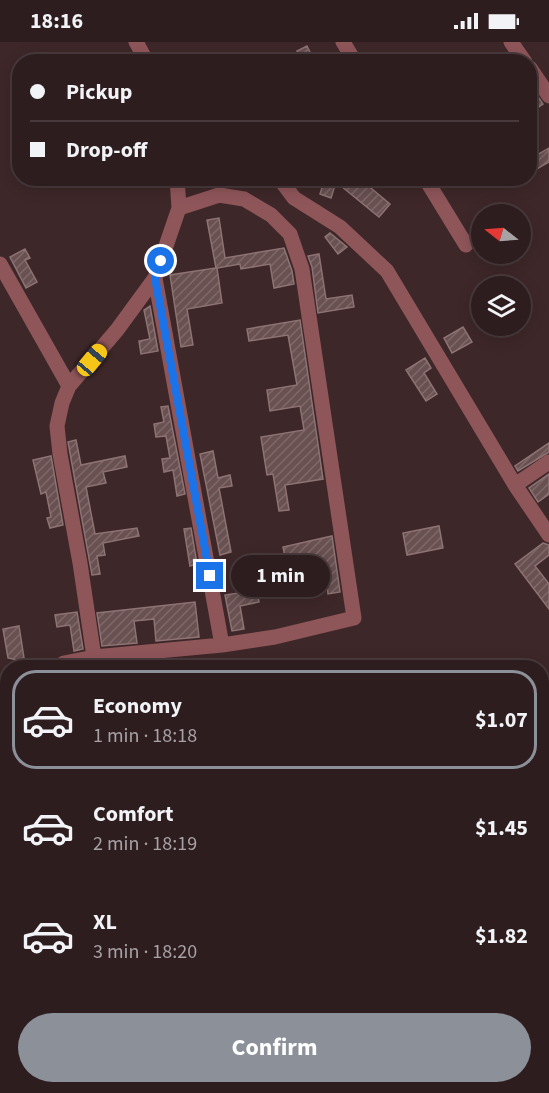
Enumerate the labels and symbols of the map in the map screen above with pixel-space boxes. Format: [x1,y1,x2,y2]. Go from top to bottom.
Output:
north arrow [471,204,531,264]
route start [147,247,174,274]
car [74,340,110,380]
callout: 1 min [231,555,330,597]
route end [196,562,223,589]

